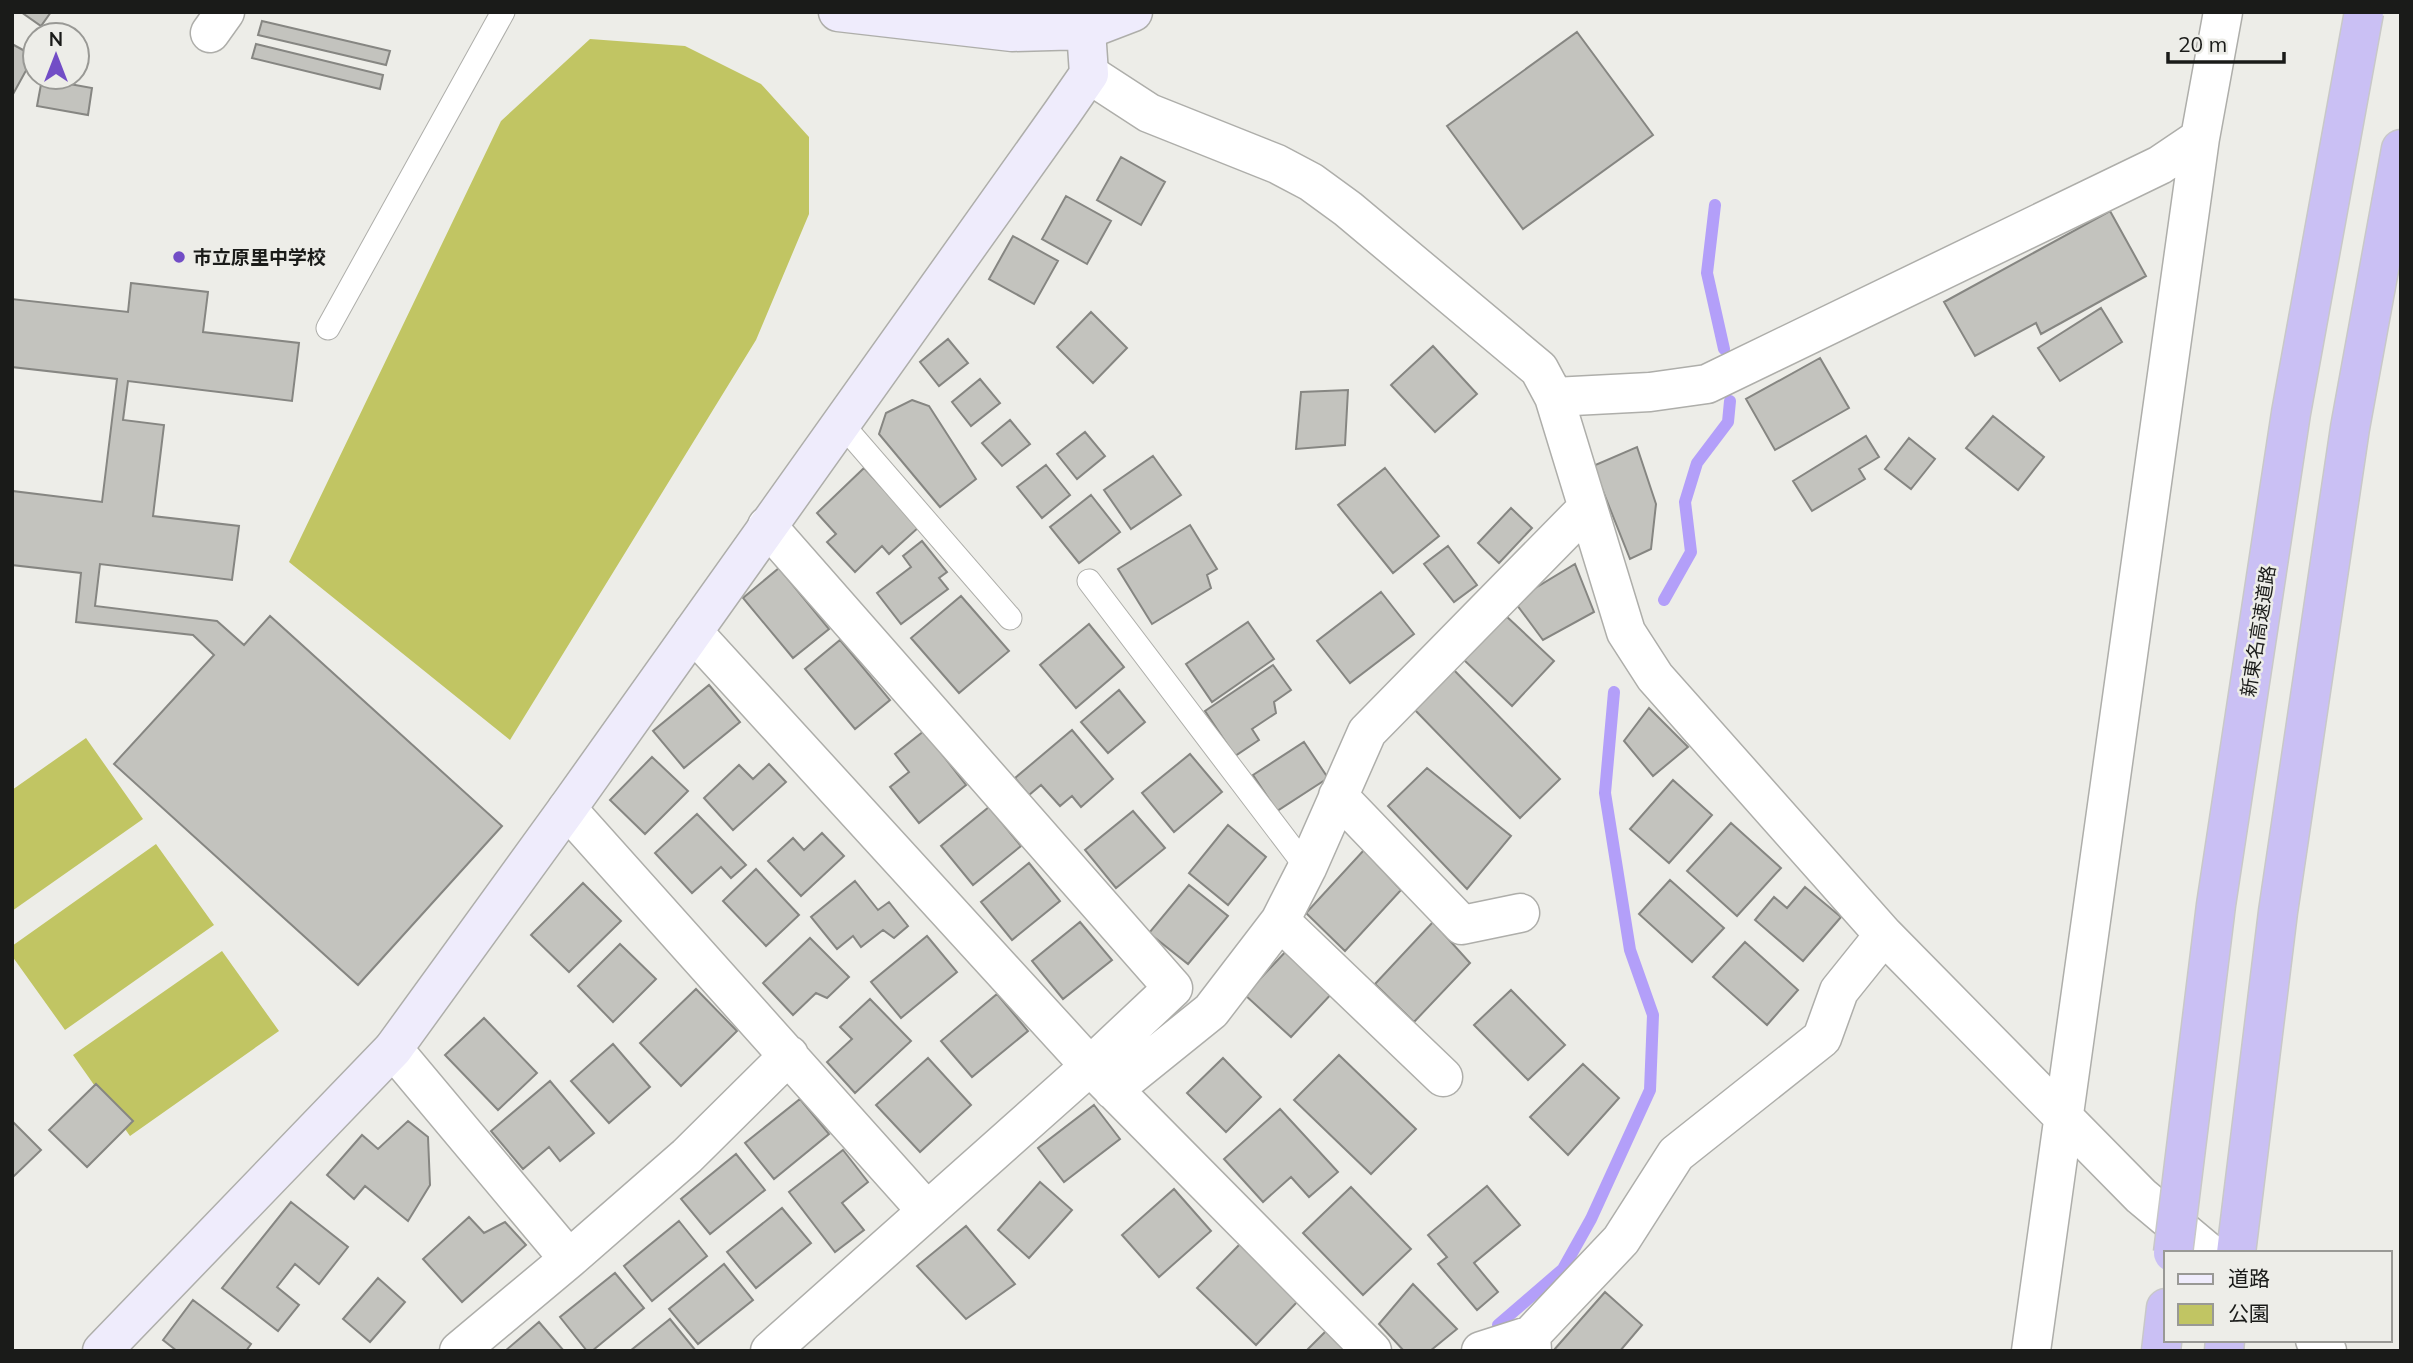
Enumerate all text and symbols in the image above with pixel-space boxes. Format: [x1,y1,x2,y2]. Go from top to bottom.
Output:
north arrow [21,21,91,91]
scale bar [2168,21,2284,65]
text: N [49,27,63,51]
text: 20 m [2178,31,2227,57]
place label: 市立原里中学校 [193,245,326,269]
marker: 市立原里中学校 [171,249,187,265]
street label: 新東名高速道路 [2236,563,2280,699]
legend [2164,1251,2392,1342]
text: 道路 [2228,1265,2270,1291]
text: 公園 [2228,1300,2270,1326]

